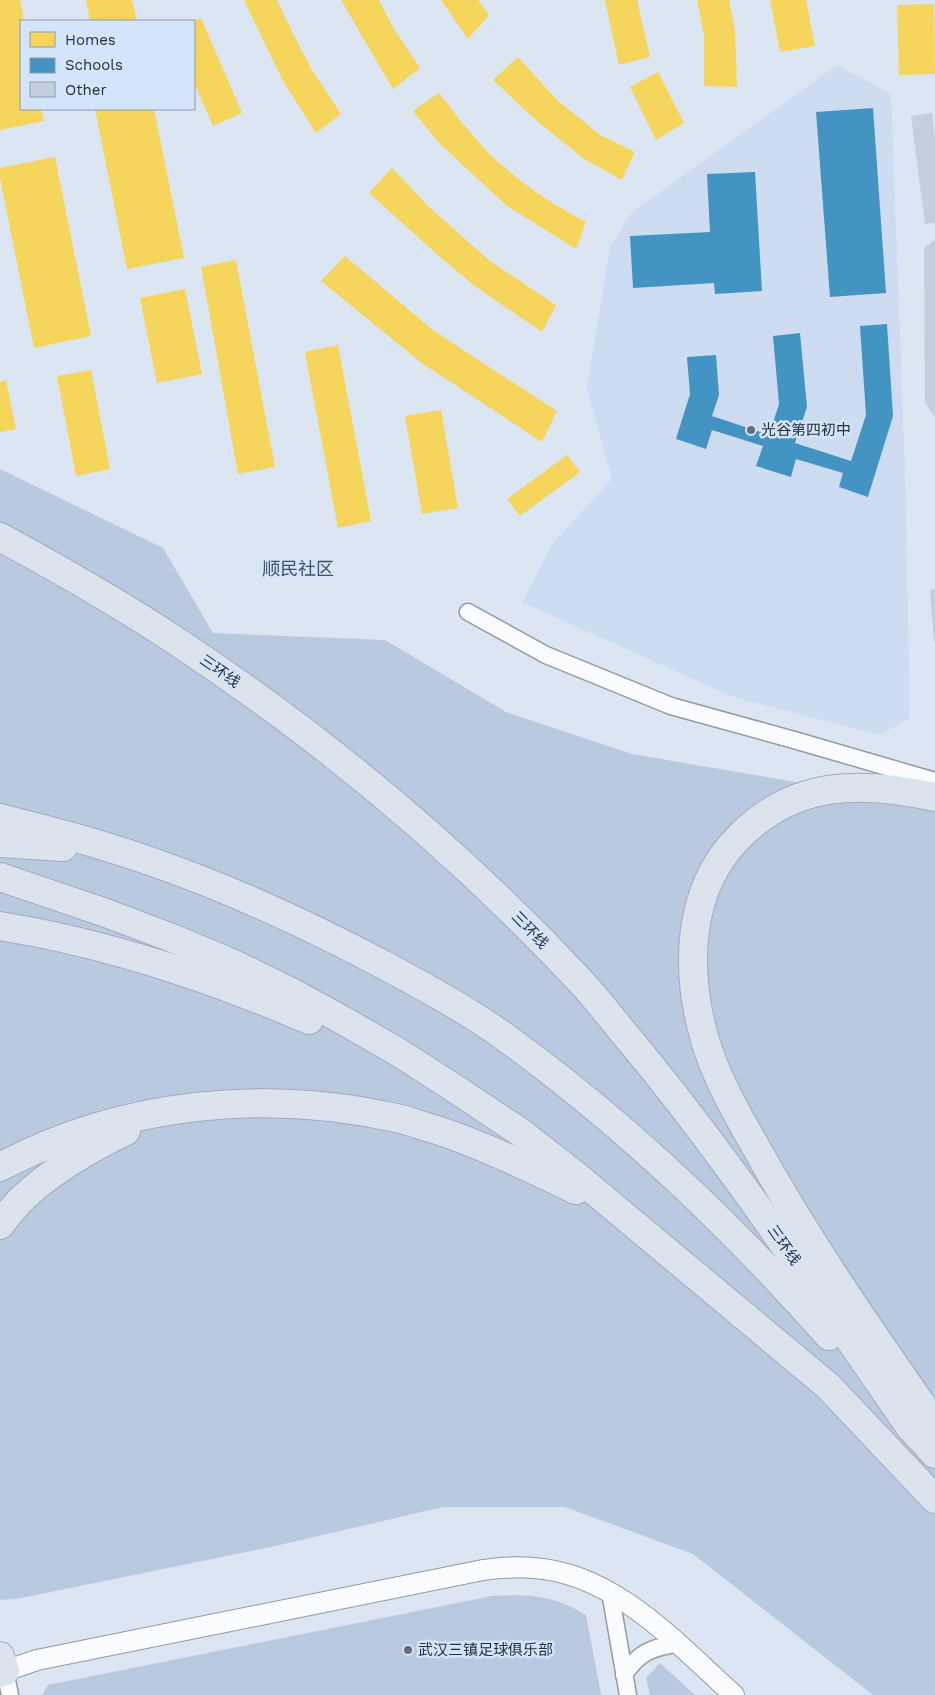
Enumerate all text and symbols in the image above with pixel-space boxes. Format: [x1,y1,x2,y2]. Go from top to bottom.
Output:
legend [20,20,195,110]
text: Homes [65,31,116,49]
text: Schools [65,56,123,74]
text: Other [65,81,107,99]
place label: 光谷第四初中 [761,421,851,439]
marker: 光谷第四初中 [745,424,757,436]
district label: 顺民社区 [262,558,334,579]
street label: 三环线 [196,651,244,691]
street label: 三环线 [508,908,552,952]
street label: 三环线 [764,1221,804,1269]
place label: 武汉三镇足球俱乐部 [418,1641,553,1659]
marker: 武汉三镇足球俱乐部 [402,1644,414,1656]

